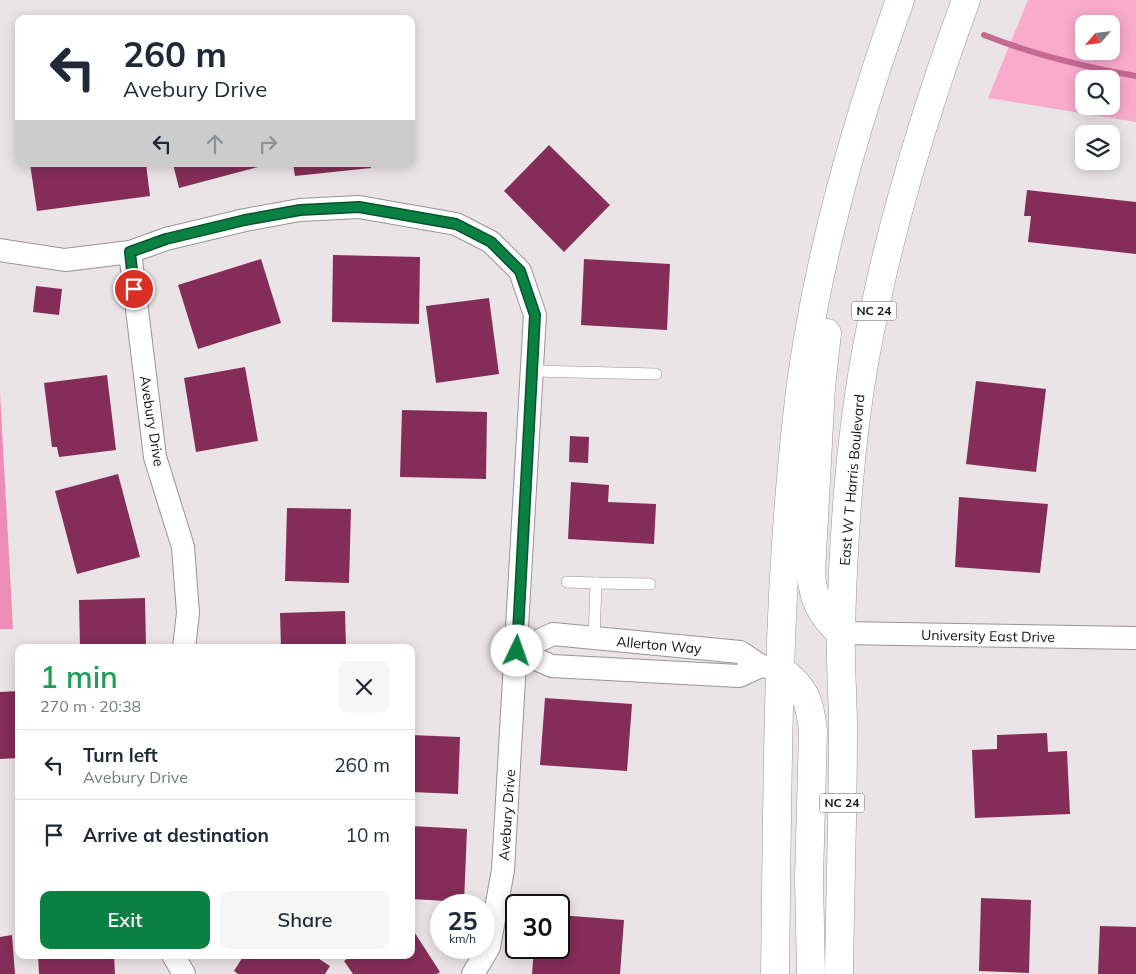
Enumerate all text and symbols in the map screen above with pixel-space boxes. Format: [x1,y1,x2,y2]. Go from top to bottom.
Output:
north arrow [1075,15,1120,60]
map controls [1075,15,1120,170]
text: 260 m [123,32,227,76]
icon: left [40,35,105,100]
button: search [1075,70,1120,115]
text: Avebury Drive [123,75,267,103]
button: layers [1075,125,1120,170]
icon: left [148,130,176,158]
icon: ahead [201,130,229,158]
icon: right [254,130,282,158]
pin [113,268,155,310]
icon: arrive [120,275,148,303]
road number: NC 24 [852,302,896,321]
street label: Avebury Drive [136,374,168,468]
street label: East W T Harris Boulevard [836,394,868,566]
position arrow [490,624,542,676]
street label: University East Drive [921,626,1055,646]
street label: Allerton Way [616,632,703,658]
text: 1 min [40,658,118,696]
button: close [338,661,390,713]
text: 270 m · 20:38 [40,696,141,716]
text: Turn left [83,743,158,767]
icon: left [40,751,68,779]
text: 260 m [334,753,390,777]
text: Avebury Drive [83,767,188,787]
street label: Avebury Drive [495,769,519,861]
road number: NC 24 [820,794,864,812]
icon: arrive [40,821,68,849]
text: Arrive at destination [83,823,269,847]
text: 10 m [346,823,390,847]
button: Exit [40,891,210,949]
button: Share [220,891,390,949]
speed limit sign: 30 [505,894,570,959]
text: 25 [447,905,478,936]
text: km/h [449,931,476,946]

